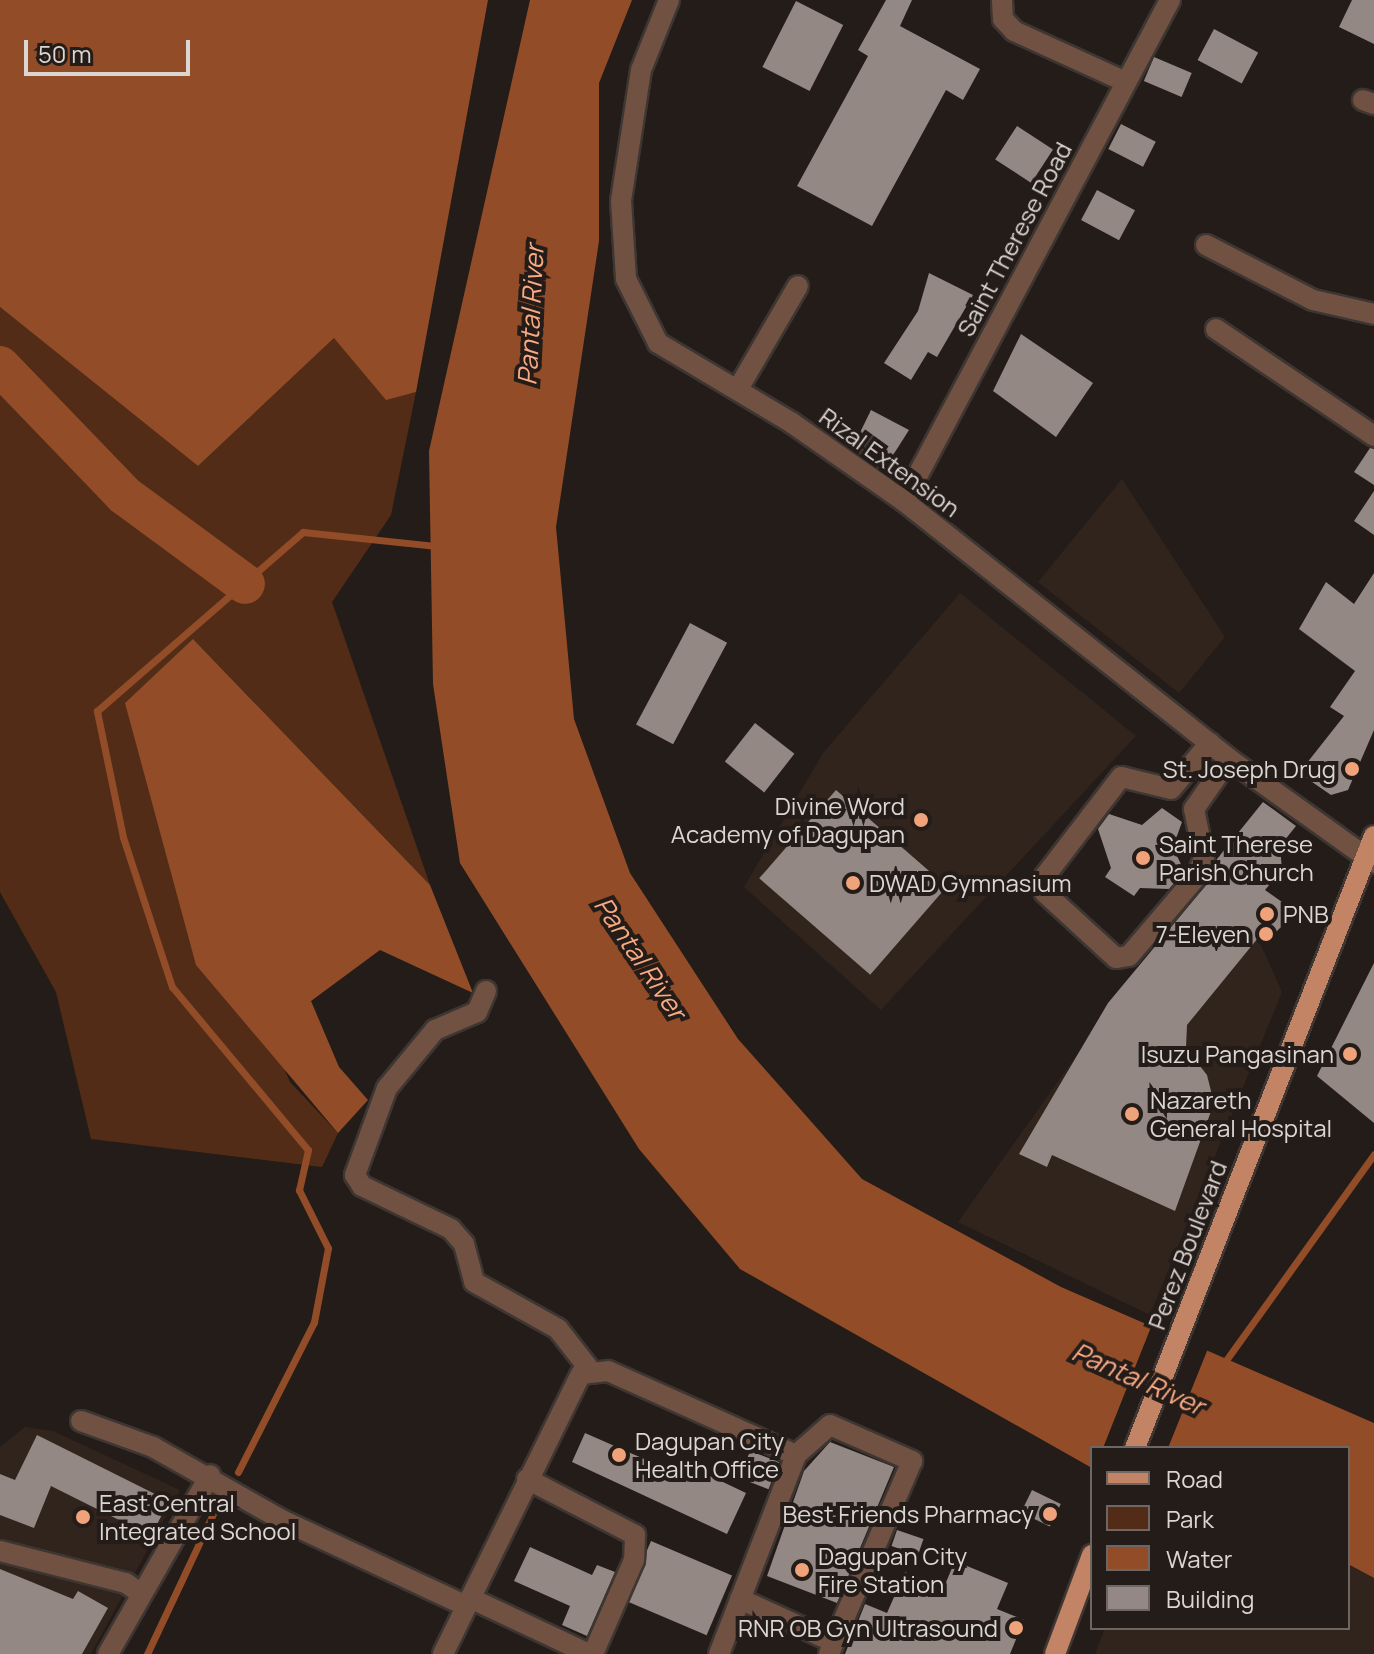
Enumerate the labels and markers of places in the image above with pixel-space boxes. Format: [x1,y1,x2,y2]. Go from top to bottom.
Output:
place label: St. Joseph Drug [1163,755,1336,783]
marker: St. Joseph Drug [1343,760,1361,778]
place label: Divine Word Academy of Dagupan [671,792,905,848]
marker: Divine Word Academy of Dagupan [912,811,930,829]
place label: Saint Therese Parish Church [1159,830,1314,886]
marker: Saint Therese Parish Church [1134,849,1152,867]
place label: DWAD Gymnasium [869,869,1072,897]
marker: DWAD Gymnasium [844,874,862,892]
place label: PNB [1283,900,1329,928]
marker: PNB [1258,905,1276,923]
place label: 7-Eleven [1156,920,1250,948]
marker: 7-Eleven [1257,925,1275,943]
place label: Isuzu Pangasinan [1141,1040,1334,1068]
marker: Isuzu Pangasinan [1341,1045,1359,1063]
place label: Nazareth General Hospital [1150,1086,1332,1142]
marker: Nazareth General Hospital [1121,1103,1143,1125]
place label: Dagupan City Health Office [635,1427,784,1483]
marker: Dagupan City Health Office [610,1446,628,1464]
place label: East Central Integrated School [99,1489,296,1545]
place label: Best Friends Pharmacy [783,1500,1034,1528]
marker: Best Friends Pharmacy [1041,1505,1059,1523]
marker: East Central Integrated School [74,1508,92,1526]
place label: Dagupan City Fire Station [818,1542,967,1598]
marker: Dagupan City Fire Station [793,1561,811,1579]
place label: RNR OB Gyn Ultrasound [738,1614,998,1642]
marker: RNR OB Gyn Ultrasound [1005,1617,1027,1639]

